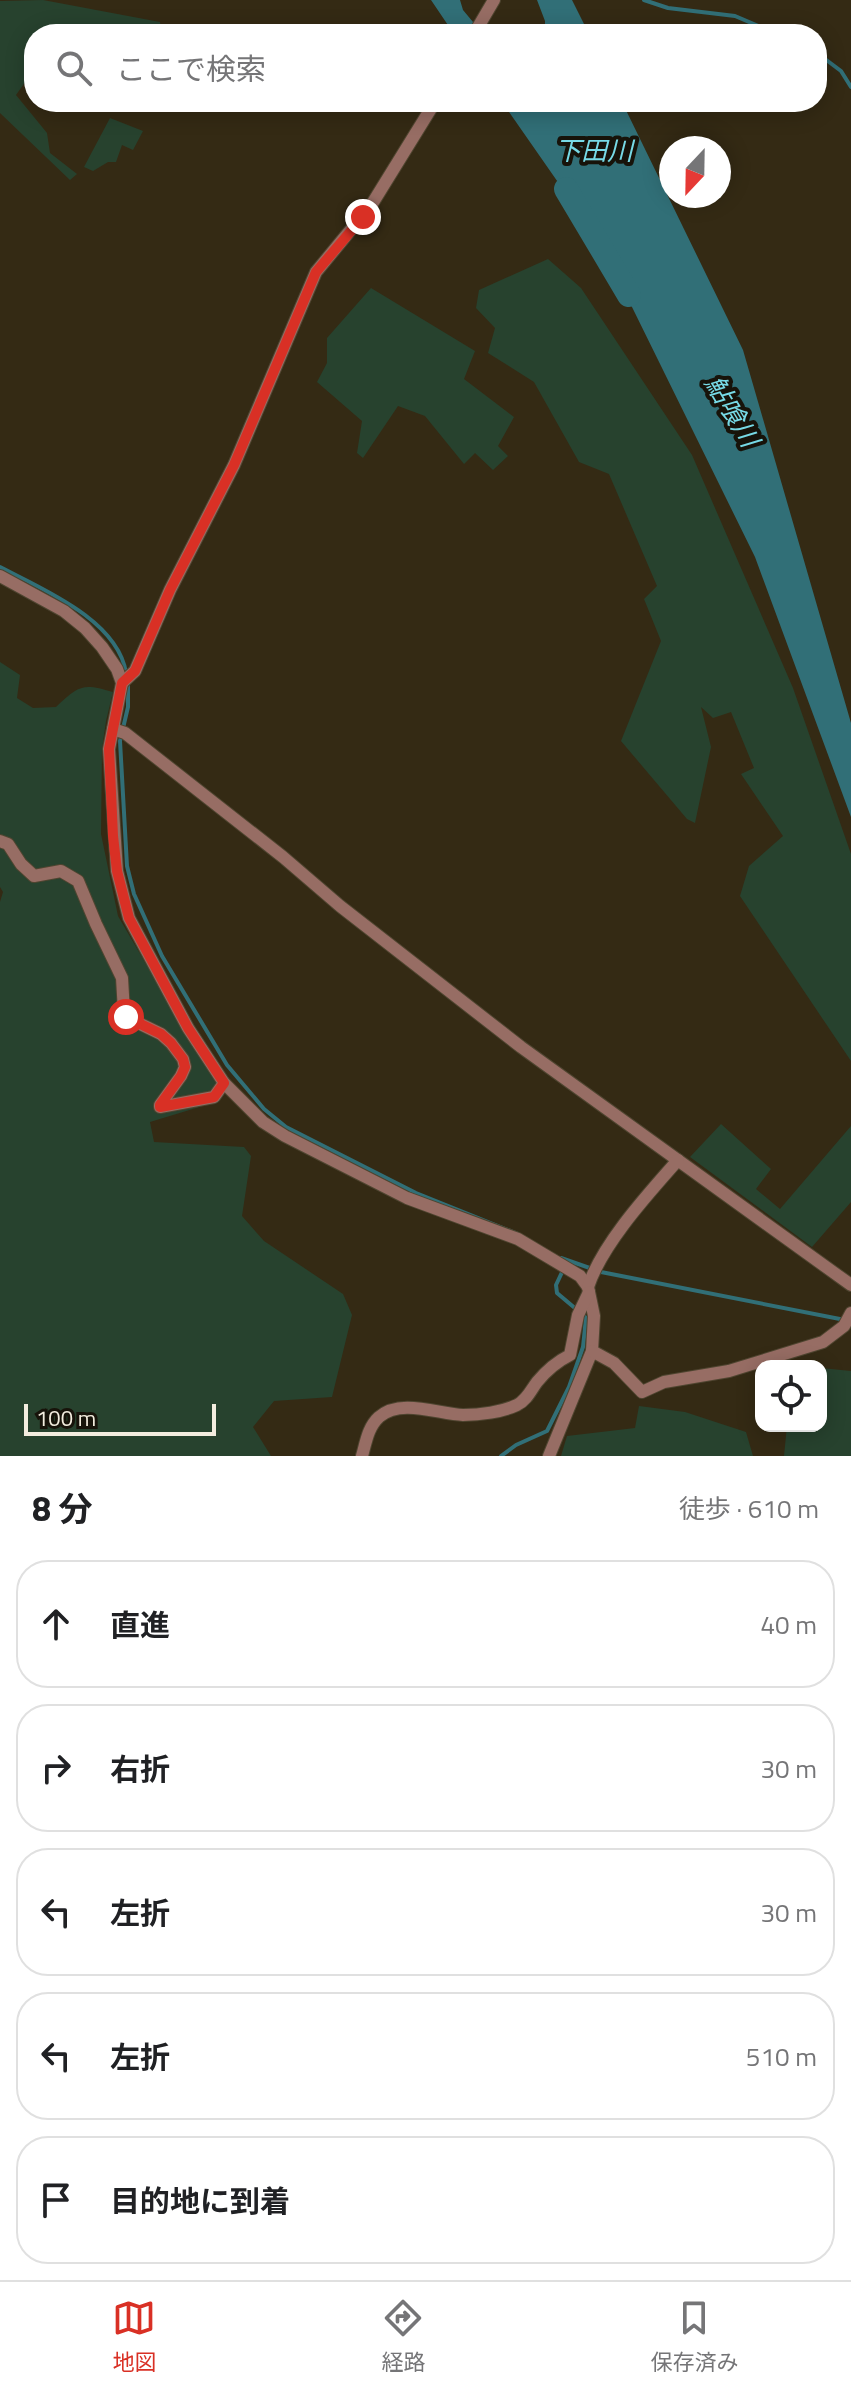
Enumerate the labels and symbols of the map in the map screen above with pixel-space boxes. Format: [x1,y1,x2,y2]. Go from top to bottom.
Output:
water label: 下田川 [555,131,636,170]
north arrow [659,136,731,208]
route end [345,199,381,235]
water label: 鮎喰川 [696,367,771,457]
route start [108,999,144,1035]
scale bar [24,1400,216,1436]

